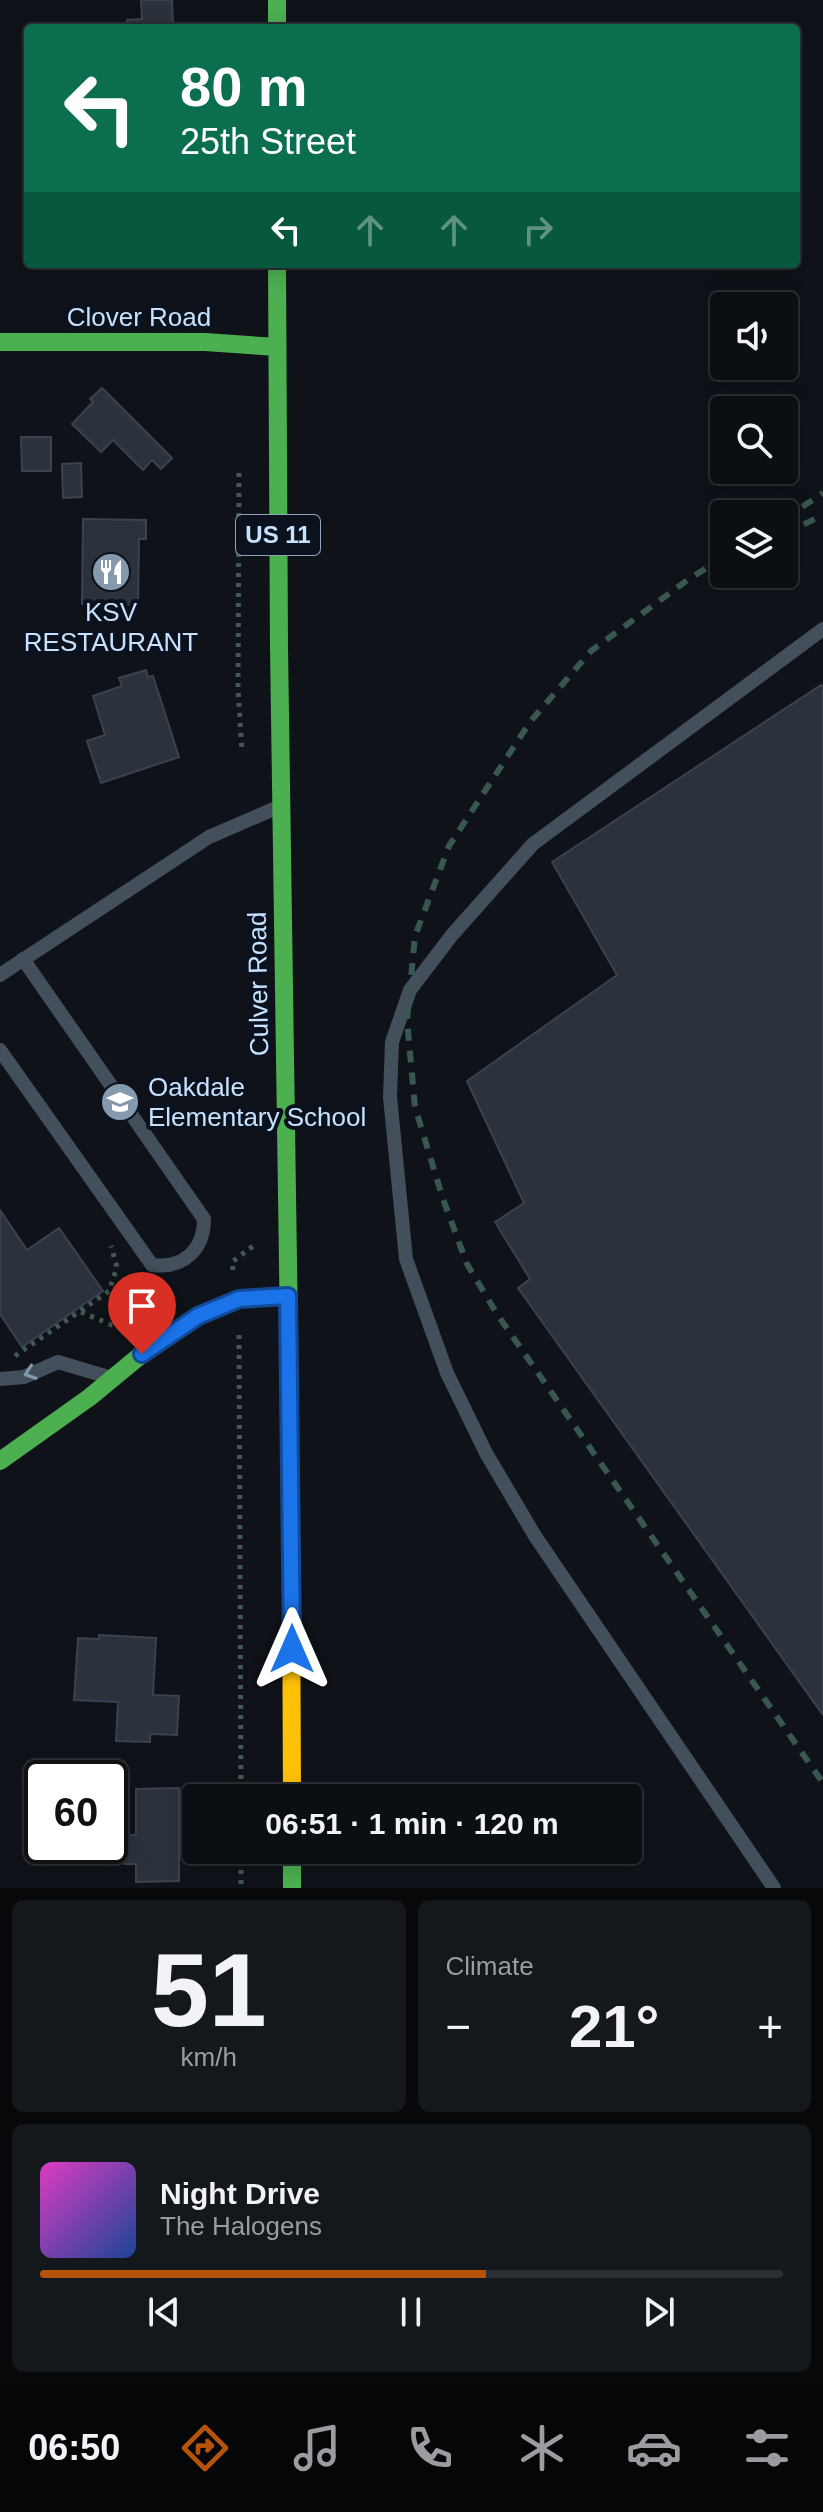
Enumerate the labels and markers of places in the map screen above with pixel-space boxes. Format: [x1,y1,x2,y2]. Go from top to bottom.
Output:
restaurant icon: KSV RESTAURANT [90,551,132,593]
place label: KSV RESTAURANT [24,597,198,657]
place label: Oakdale Elementary School [148,1072,366,1132]
school or university icon: Oakdale Elementary School [99,1081,141,1123]
pin [108,1272,176,1354]

